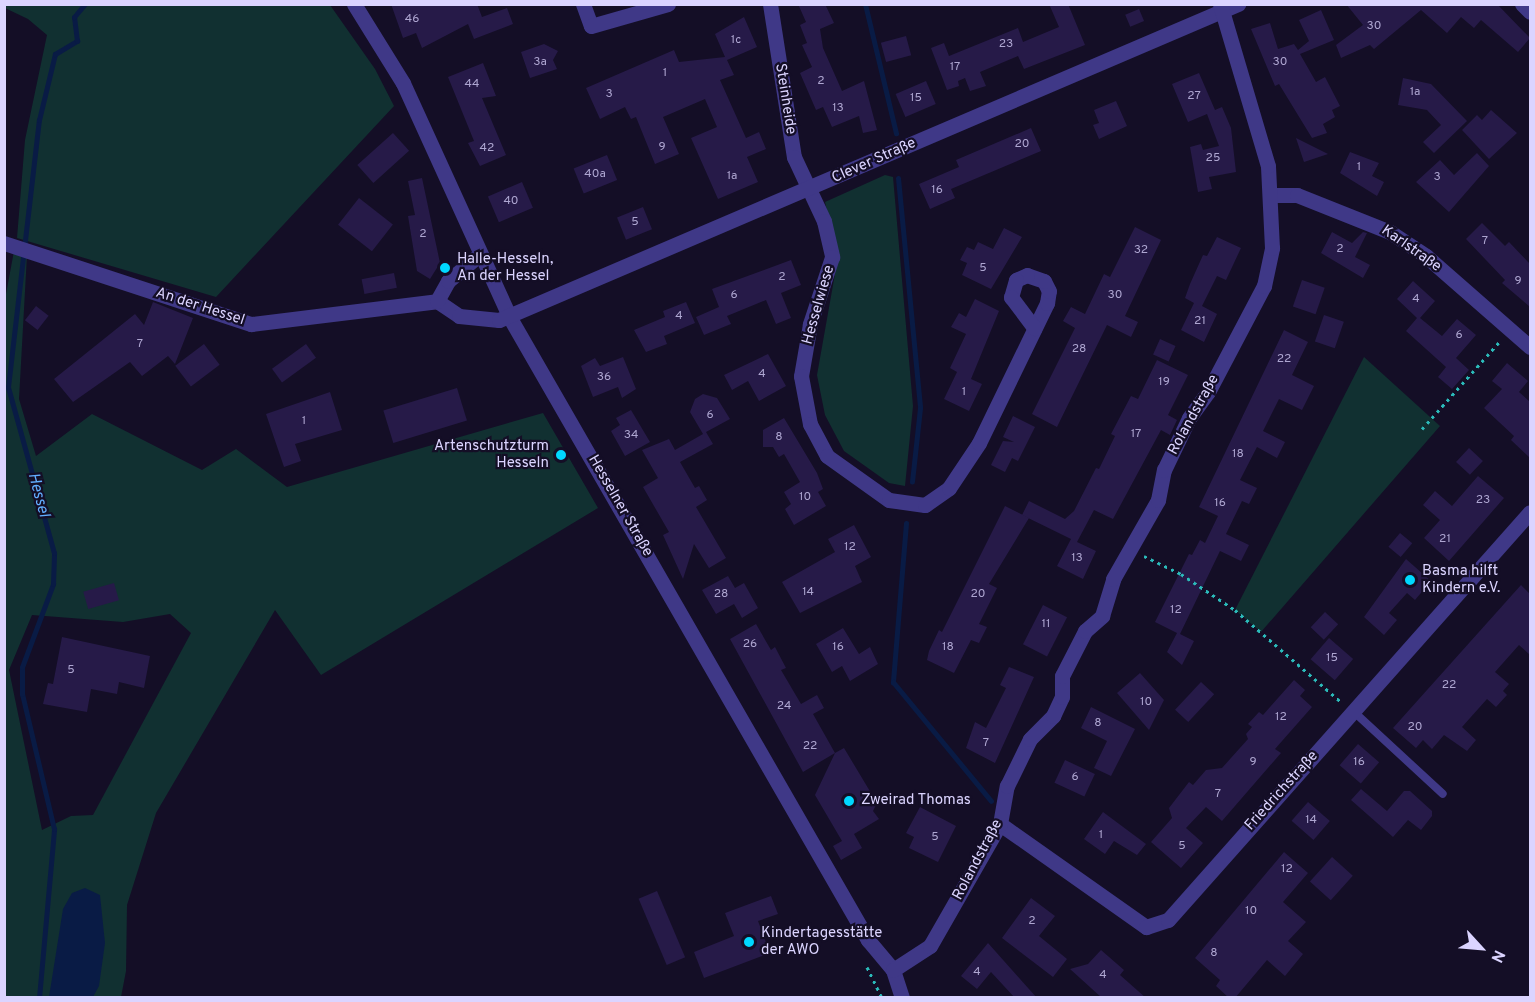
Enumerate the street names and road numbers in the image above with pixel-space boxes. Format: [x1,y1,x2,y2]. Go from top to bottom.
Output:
street label: Steinheide [771,62,799,136]
street label: Clever Straße [829,134,919,188]
street label: Karlstraße [1378,222,1444,276]
street label: Hesselwiese [799,263,839,347]
street label: An der Hessel [153,284,247,330]
street label: Rolandstraße [1165,372,1223,458]
street label: Hesselner Straße [584,452,656,560]
street label: Friedrichstraße [1242,747,1322,835]
street label: Rolandstraße [949,817,1007,903]

